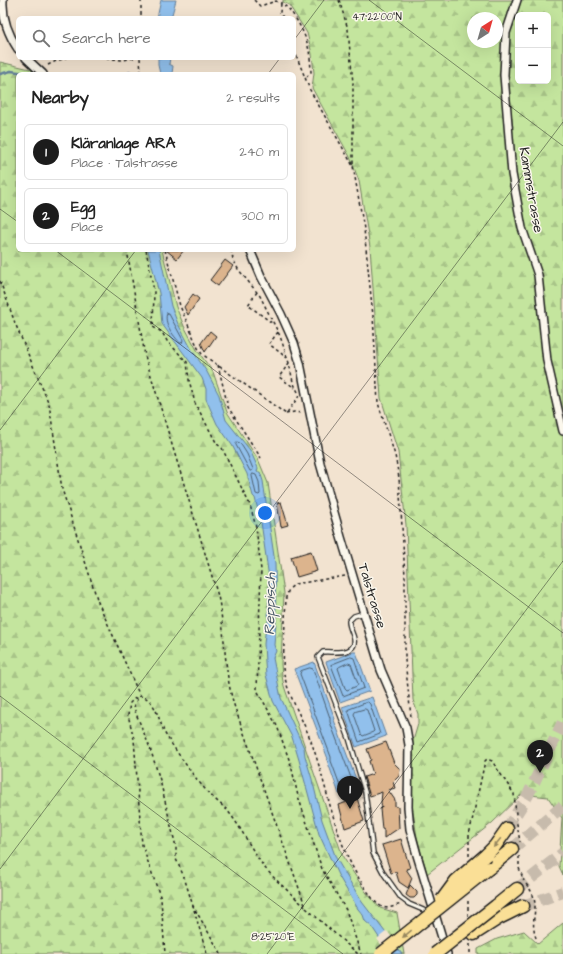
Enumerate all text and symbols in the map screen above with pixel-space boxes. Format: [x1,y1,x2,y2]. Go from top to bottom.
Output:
text: 47°22'00"N [352,10,402,24]
north arrow [467,12,503,48]
map controls [515,12,551,84]
button: + [515,12,551,48]
search box [16,16,296,60]
icon: search [30,27,52,49]
text: Search here [62,28,151,49]
button: − [515,48,551,84]
text: Nearby [32,86,89,110]
text: 2 results [226,89,280,107]
text: Kläranlage ARA [71,133,175,154]
text: 1 [45,143,47,161]
text: 240 m [239,143,279,161]
street label: Kammstrasse [514,146,548,235]
text: Place · Talstrasse [71,154,178,172]
text: Egg [71,197,95,218]
text: 2 [42,207,50,225]
text: 300 m [241,207,279,225]
text: Place [71,218,103,236]
your location [255,503,275,523]
street label: Talstrasse [353,561,392,631]
water label: Reppisch [259,572,281,635]
pin: 2 [527,740,553,773]
pin: 1 [337,776,363,809]
one-way arrow [493,837,502,848]
one-way arrow [401,929,412,938]
text: 8°25'20"E [251,930,295,944]

